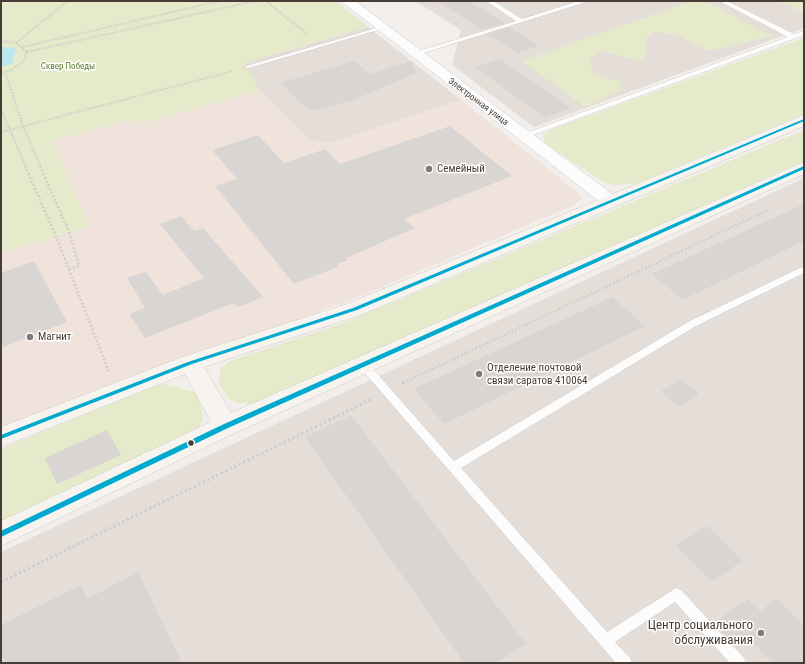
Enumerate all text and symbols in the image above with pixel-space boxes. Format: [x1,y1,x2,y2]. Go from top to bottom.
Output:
park label: Сквер Победы [41,62,95,72]
street label: Электронная улица [446,76,510,128]
place label: Семейный [437,162,485,176]
marker: Семейный [424,164,434,174]
place label: Магнит [38,330,72,344]
marker: Магнит [25,332,35,342]
place label: Отделение почтовой связи саратов 410064 [487,361,588,387]
marker: Отделение почтовой связи саратов 410064 [474,369,484,379]
unlabelled marker [186,438,196,448]
place label: Центр социального обслуживания [648,618,753,649]
marker: Центр социального обслуживания [756,628,766,638]

